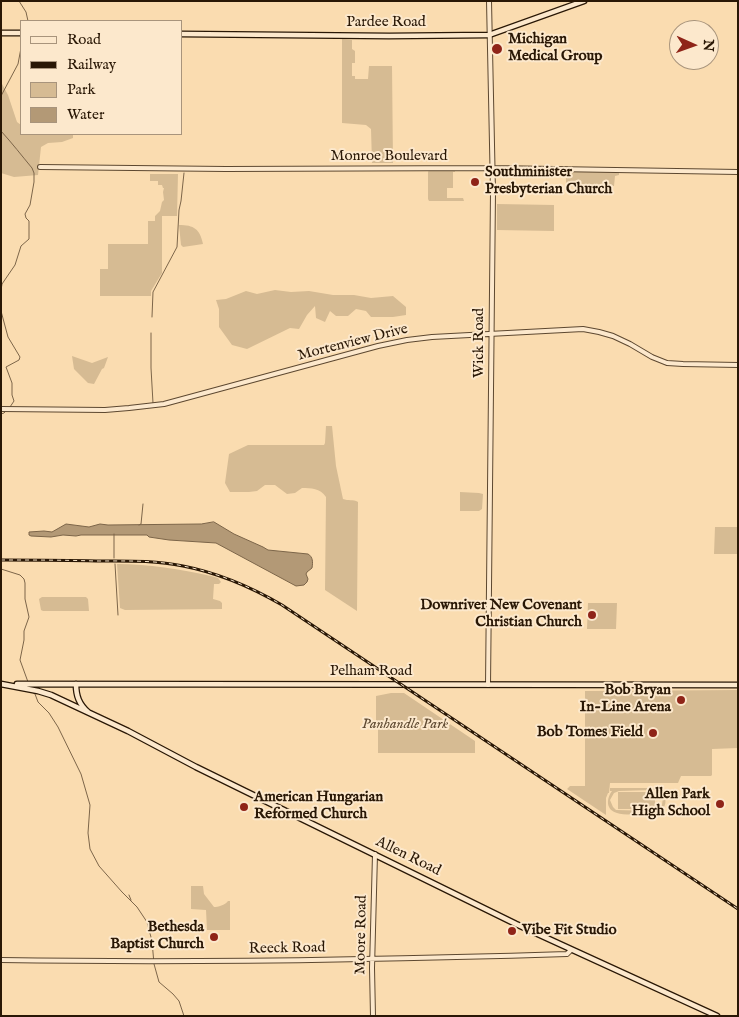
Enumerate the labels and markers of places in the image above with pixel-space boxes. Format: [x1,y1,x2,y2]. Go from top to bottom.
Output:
place label: Michigan Medical Group [508,31,602,66]
marker: Michigan Medical Group [490,42,504,56]
place label: Southminister Presbyterian Church [485,164,612,199]
marker: Southminister Presbyterian Church [469,176,481,188]
place label: Downriver New Covenant Christian Church [420,597,582,632]
marker: Downriver New Covenant Christian Church [586,609,598,621]
place label: Bob Bryan In-Line Arena [580,682,671,717]
marker: Bob Bryan In-Line Arena [675,694,687,706]
place label: Bob Tomes Field [537,724,643,742]
marker: Bob Tomes Field [647,727,659,739]
place label: Allen Park High School [631,786,710,821]
place label: American Hungarian Reformed Church [254,789,383,824]
marker: Allen Park High School [714,798,726,810]
marker: American Hungarian Reformed Church [238,801,250,813]
place label: Bethesda Baptist Church [110,919,204,954]
place label: Vibe Fit Studio [522,922,616,940]
marker: Vibe Fit Studio [506,925,518,937]
marker: Bethesda Baptist Church [208,931,220,943]

